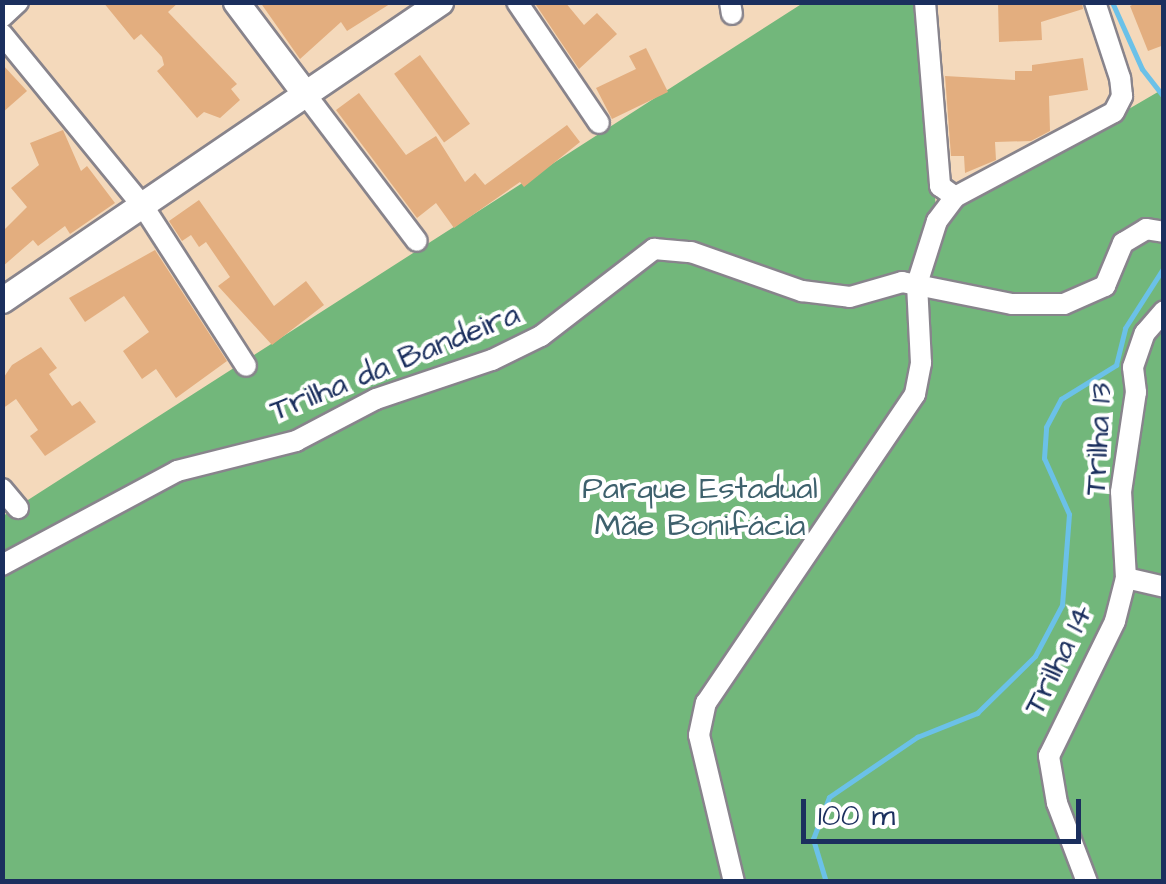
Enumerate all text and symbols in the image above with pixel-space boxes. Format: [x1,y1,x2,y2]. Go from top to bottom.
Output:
street label: Trilha da Bandeira [265,295,525,431]
street label: Trilha 13 [1077,382,1121,496]
park label: Parque Estadual Mãe Bonifácia [582,471,818,546]
street label: Trilha 14 [1016,598,1102,722]
scale bar [806,779,1086,841]
text: 100 m [818,795,895,837]

